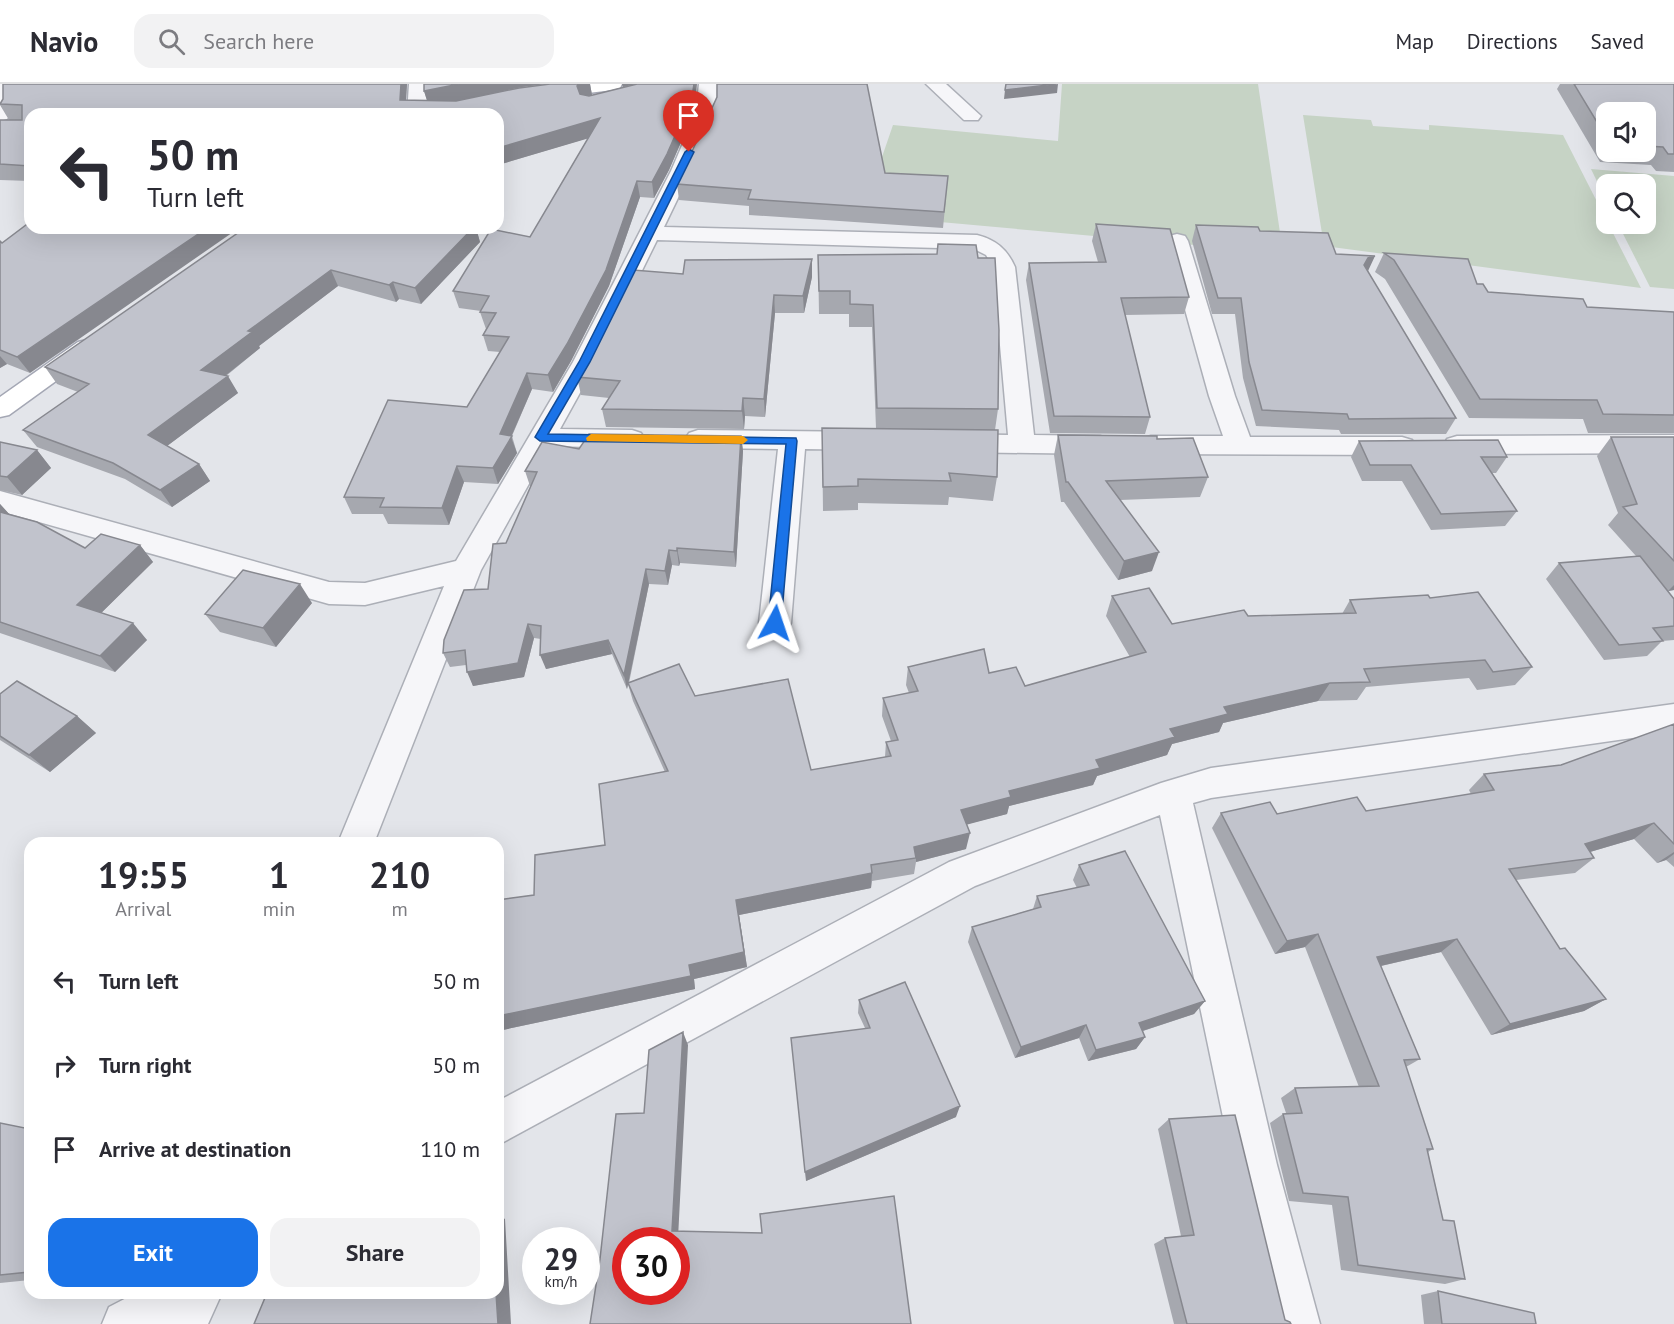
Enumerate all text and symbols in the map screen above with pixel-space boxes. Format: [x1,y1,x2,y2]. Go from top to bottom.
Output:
search box [134,14,554,68]
text: Navio [30,23,98,60]
icon: search [155,25,188,58]
text: Search here [203,27,314,55]
text: Map [1395,28,1434,55]
text: Directions [1467,28,1558,55]
text: Saved [1591,28,1644,55]
pin [663,90,714,152]
icon: arrive [672,99,705,132]
map controls [1596,102,1656,234]
button: sound [1596,102,1656,162]
text: 50 m [147,127,239,182]
icon: left [48,132,126,210]
button: search [1596,174,1656,234]
text: Turn left [147,180,244,214]
position arrow [743,591,807,655]
text: 19:55 [98,851,189,898]
text: 1 [269,851,289,898]
text: 210 [369,851,430,898]
text: Arrival [115,896,171,922]
text: min [263,896,295,922]
text: m [392,896,408,922]
icon: left [48,965,81,998]
text: Turn left [99,967,179,995]
text: 50 m [432,967,480,995]
icon: right [48,1049,81,1082]
text: Turn right [99,1051,191,1079]
text: 50 m [432,1051,480,1079]
icon: arrive [48,1133,81,1166]
text: Arrive at destination [99,1135,291,1163]
text: 110 m [420,1135,480,1163]
button: Exit [48,1218,258,1287]
button: Share [270,1218,480,1287]
speed limit sign: 30 [612,1227,690,1305]
text: 29 [544,1239,578,1278]
text: km/h [545,1272,577,1291]

